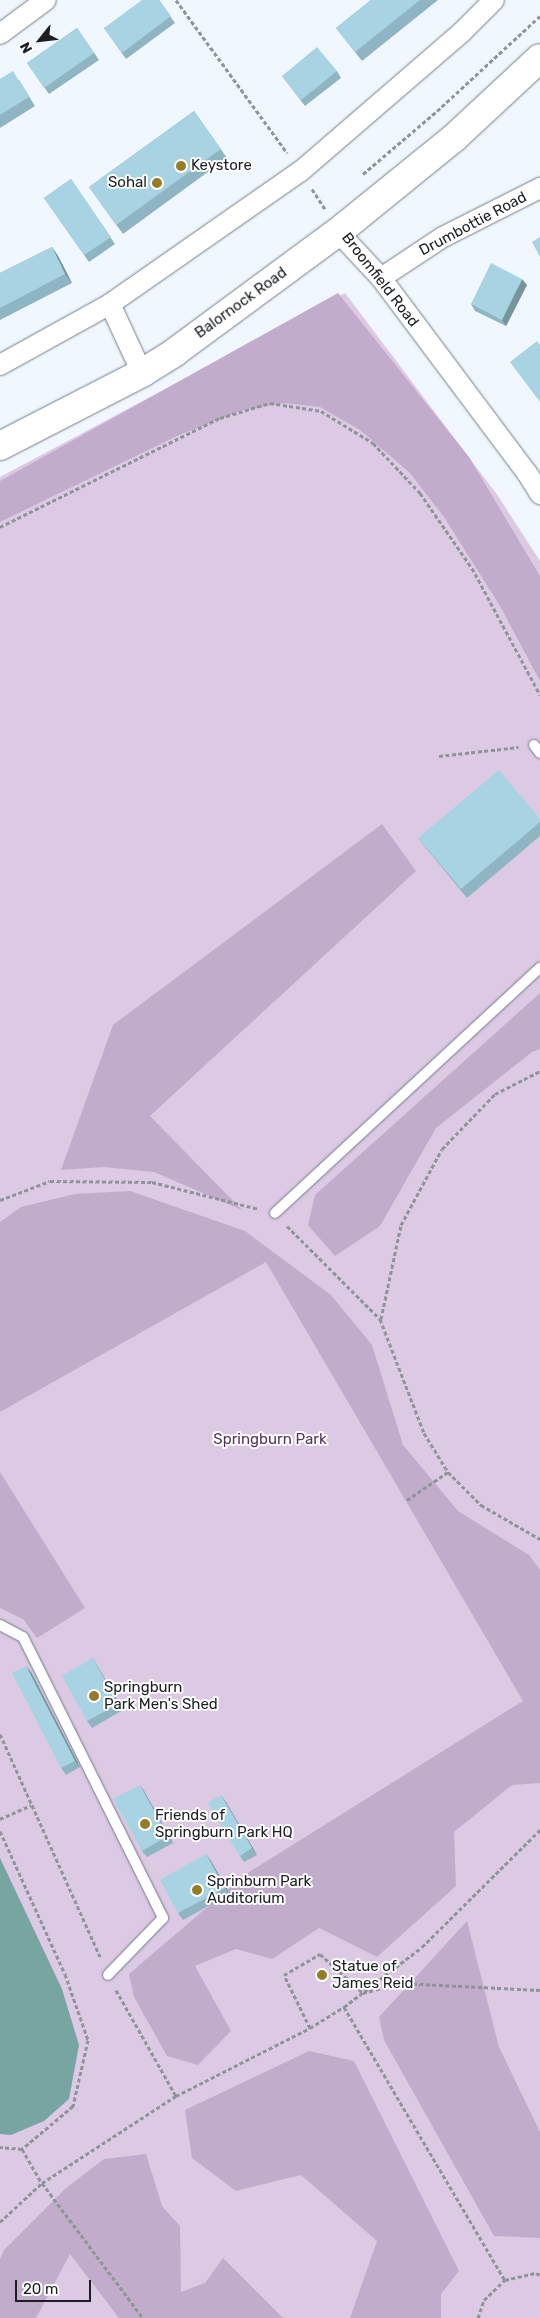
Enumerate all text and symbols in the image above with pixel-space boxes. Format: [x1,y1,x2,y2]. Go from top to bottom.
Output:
north arrow [15,15,65,65]
text: N [17,39,36,56]
place label: Keystore [191,157,252,175]
marker: Keystore [175,160,187,172]
place label: Sohal [108,174,147,192]
marker: Sohal [151,177,163,189]
street label: Drumbottie Road [416,188,530,260]
street label: Broomfield Road [338,229,422,331]
street label: Balornock Road [192,264,290,342]
park label: Springburn Park [213,1431,327,1449]
place label: Springburn Park Men's Shed [104,1678,218,1713]
marker: Springburn Park Men's Shed [88,1690,100,1702]
place label: Friends of Springburn Park HQ [155,1806,293,1841]
marker: Friends of Springburn Park HQ [139,1818,151,1830]
place label: Sprinburn Park Auditorium [207,1872,311,1907]
marker: Sprinburn Park Auditorium [191,1884,203,1896]
place label: Statue of James Reid [332,1957,413,1992]
marker: Statue of James Reid [316,1969,328,1981]
scale bar [18,2270,94,2302]
text: 20 m [23,2280,58,2298]

